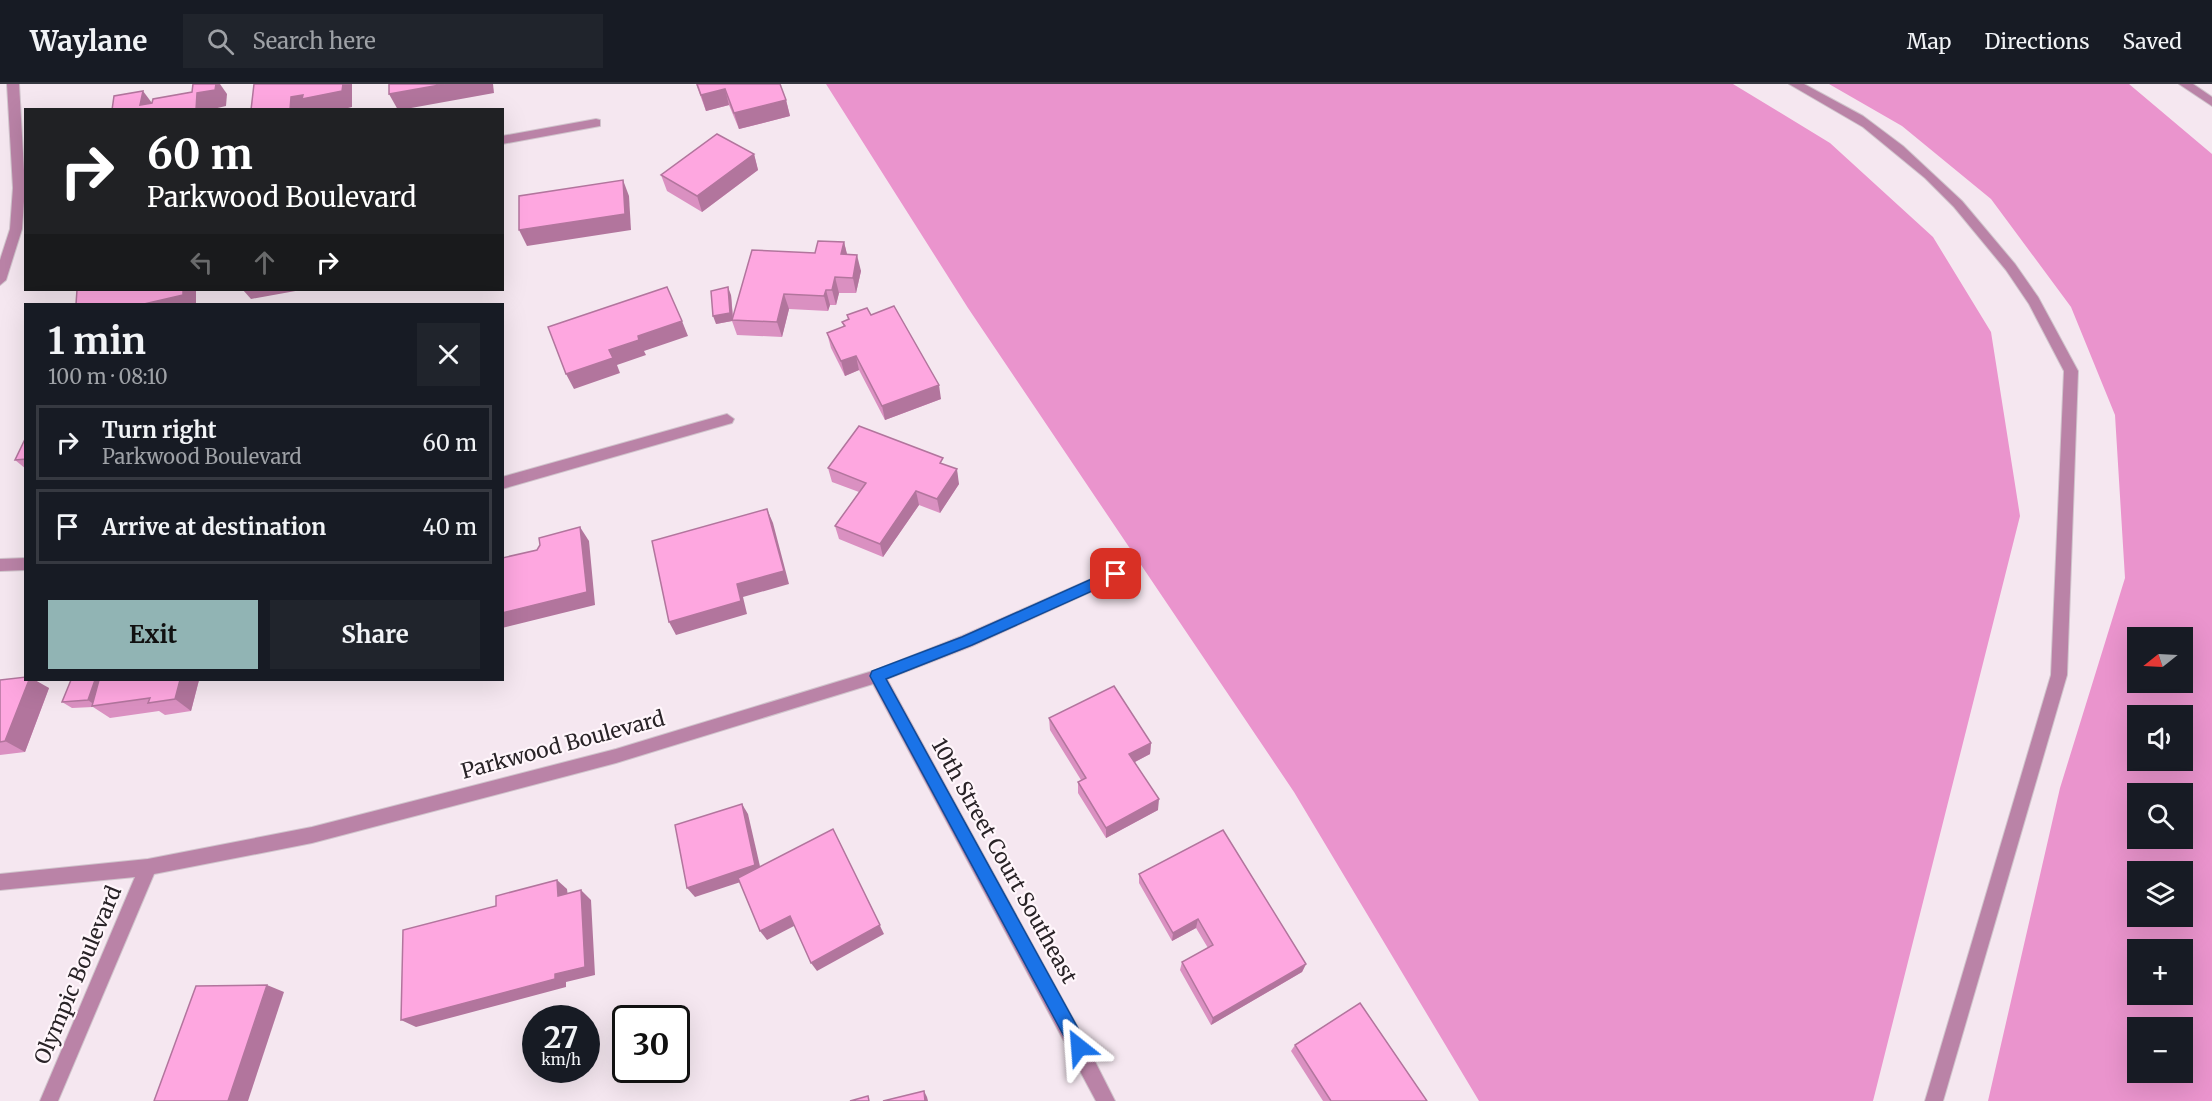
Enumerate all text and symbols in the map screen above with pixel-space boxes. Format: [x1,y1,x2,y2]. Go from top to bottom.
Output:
search box [183,14,603,68]
text: Waylane [30,23,147,59]
icon: search [204,25,237,58]
text: Search here [252,27,376,55]
text: Map [1907,28,1951,55]
text: Directions [1984,28,2089,55]
text: Saved [2122,28,2182,55]
text: 60 m [147,128,253,180]
icon: right [48,132,126,210]
text: Parkwood Boulevard [147,180,417,214]
icon: left [185,246,218,279]
icon: ahead [248,246,281,279]
icon: right [311,246,344,279]
text: 1 min [48,319,146,364]
button: close [417,323,480,386]
text: 100 m · 08:10 [48,364,168,389]
text: Turn right [102,416,216,444]
icon: right [51,426,84,459]
text: 60 m [423,429,477,457]
text: Parkwood Boulevard [102,444,302,469]
icon: arrive [51,510,84,543]
text: Arrive at destination [102,513,326,541]
text: 40 m [422,513,477,541]
pin [1090,548,1141,599]
icon: arrive [1099,557,1132,590]
button: Exit [48,600,258,669]
button: Share [270,600,480,669]
north arrow [2127,627,2193,693]
map controls [2127,627,2193,1083]
street label: Parkwood Boulevard [458,704,668,785]
button: sound [2127,705,2193,771]
street label: 10th Street Court Southeast [926,733,1083,988]
button: search [2127,783,2193,849]
button: layers [2127,861,2193,927]
street label: Olympic Boulevard [28,881,127,1068]
button: + [2127,939,2193,1005]
speed limit sign: 30 [612,1005,690,1083]
position arrow [1047,1015,1111,1079]
button: − [2127,1017,2193,1083]
text: 27 [544,1018,578,1056]
text: km/h [541,1050,581,1069]

